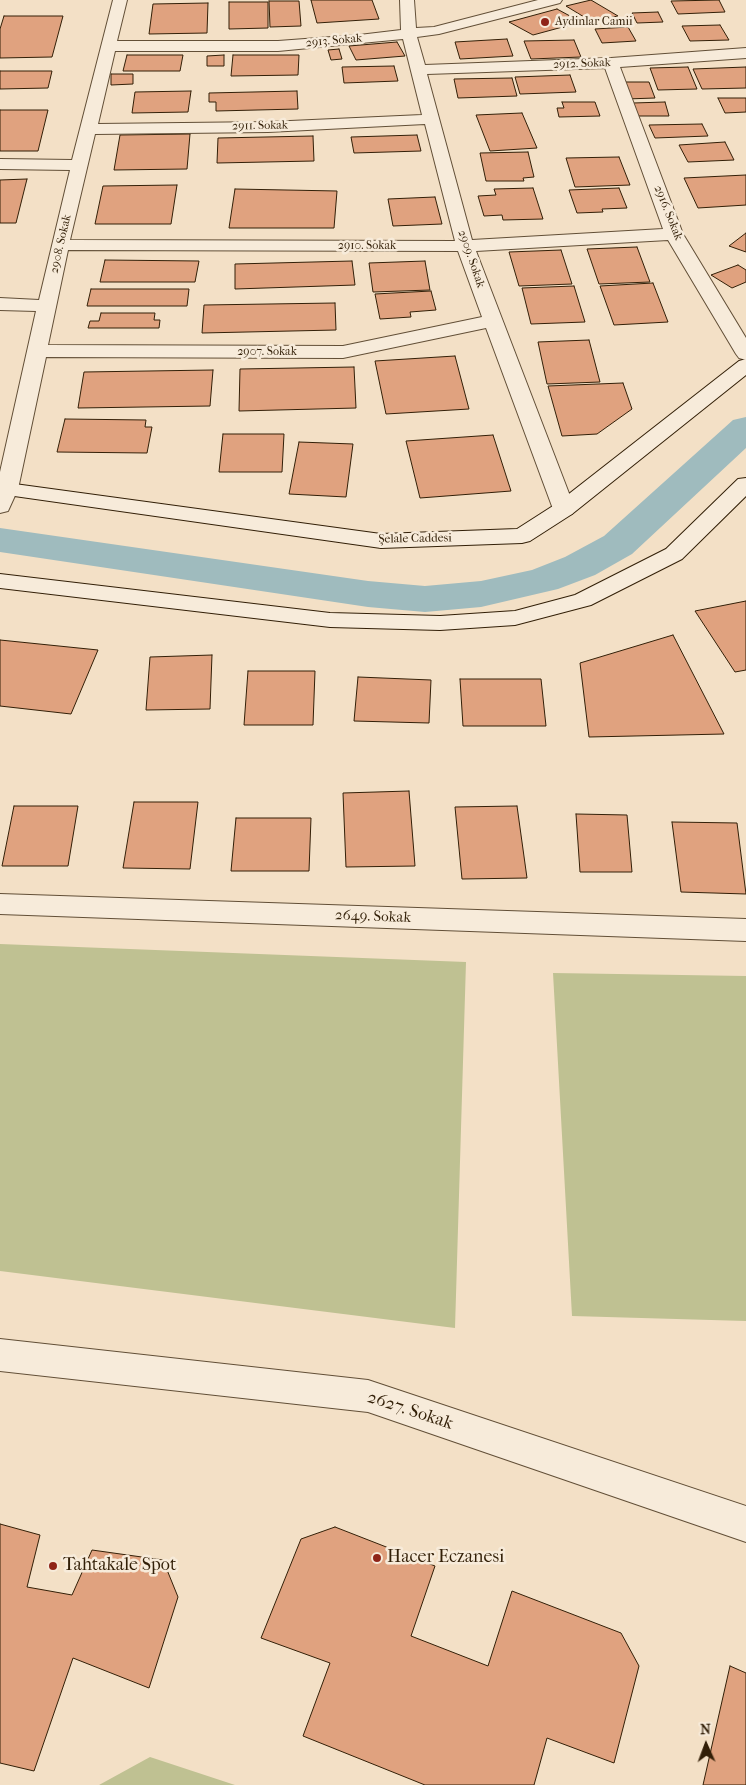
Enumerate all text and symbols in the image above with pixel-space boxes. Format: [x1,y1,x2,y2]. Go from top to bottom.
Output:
place label: Aydinlar Camii [555,15,633,29]
marker: Aydinlar Camii [539,16,551,28]
street label: 2913. Sokak [305,31,363,51]
street label: 2912. Sokak [553,56,611,72]
street label: 2911. Sokak [232,118,288,134]
street label: 2916. Sokak [650,183,686,243]
street label: 2908. Sokak [47,213,75,275]
street label: 2909. Sokak [454,228,488,290]
street label: 2910. Sokak [338,239,396,253]
street label: 2907. Sokak [237,345,297,359]
street label: Şelale Caddesi [378,531,452,547]
street label: 2649. Sokak [335,907,411,927]
street label: 2627. Sokak [364,1387,456,1435]
place label: Hacer Eczanesi [387,1547,504,1569]
marker: Hacer Eczanesi [371,1552,383,1564]
place label: Tahtakale Spot [63,1555,176,1577]
marker: Tahtakale Spot [47,1560,59,1572]
north arrow [681,1720,731,1770]
text: N [700,1721,711,1738]

